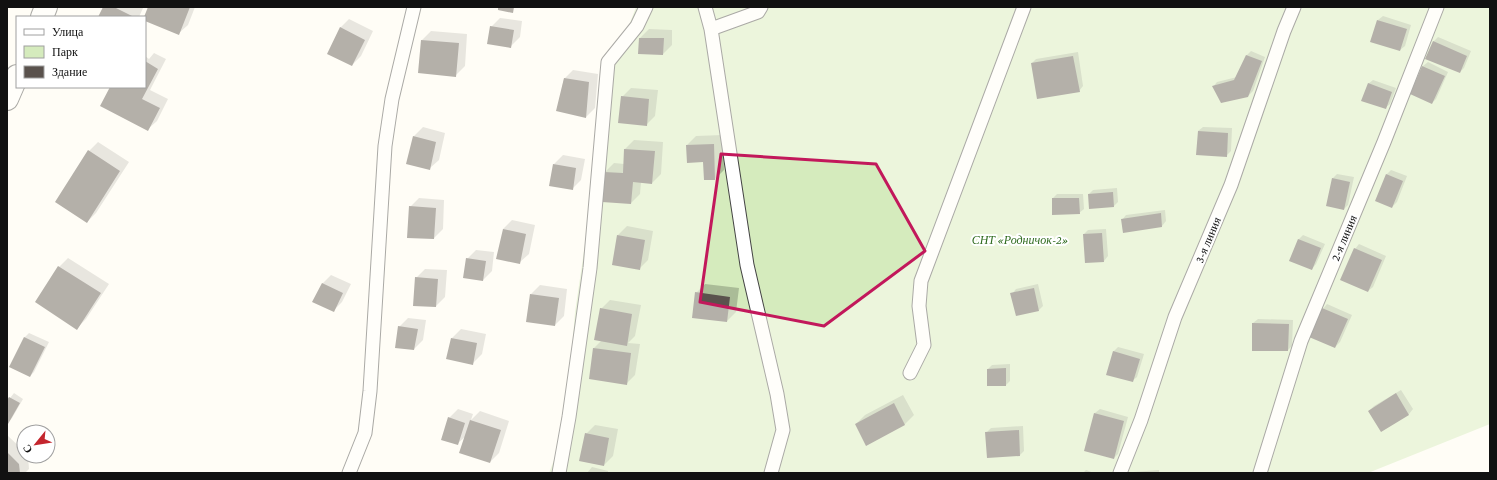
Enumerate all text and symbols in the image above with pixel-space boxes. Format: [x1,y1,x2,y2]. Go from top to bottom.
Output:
legend [16,16,146,88]
text: Улица [52,25,84,39]
text: Парк [52,45,78,59]
text: Здание [52,65,87,79]
street label: 2-я линия [1328,212,1360,263]
street label: 3-я линия [1192,214,1224,265]
park label: СНТ «Родничок-2» [972,233,1068,247]
north arrow [16,424,56,464]
text: С [20,443,35,455]

